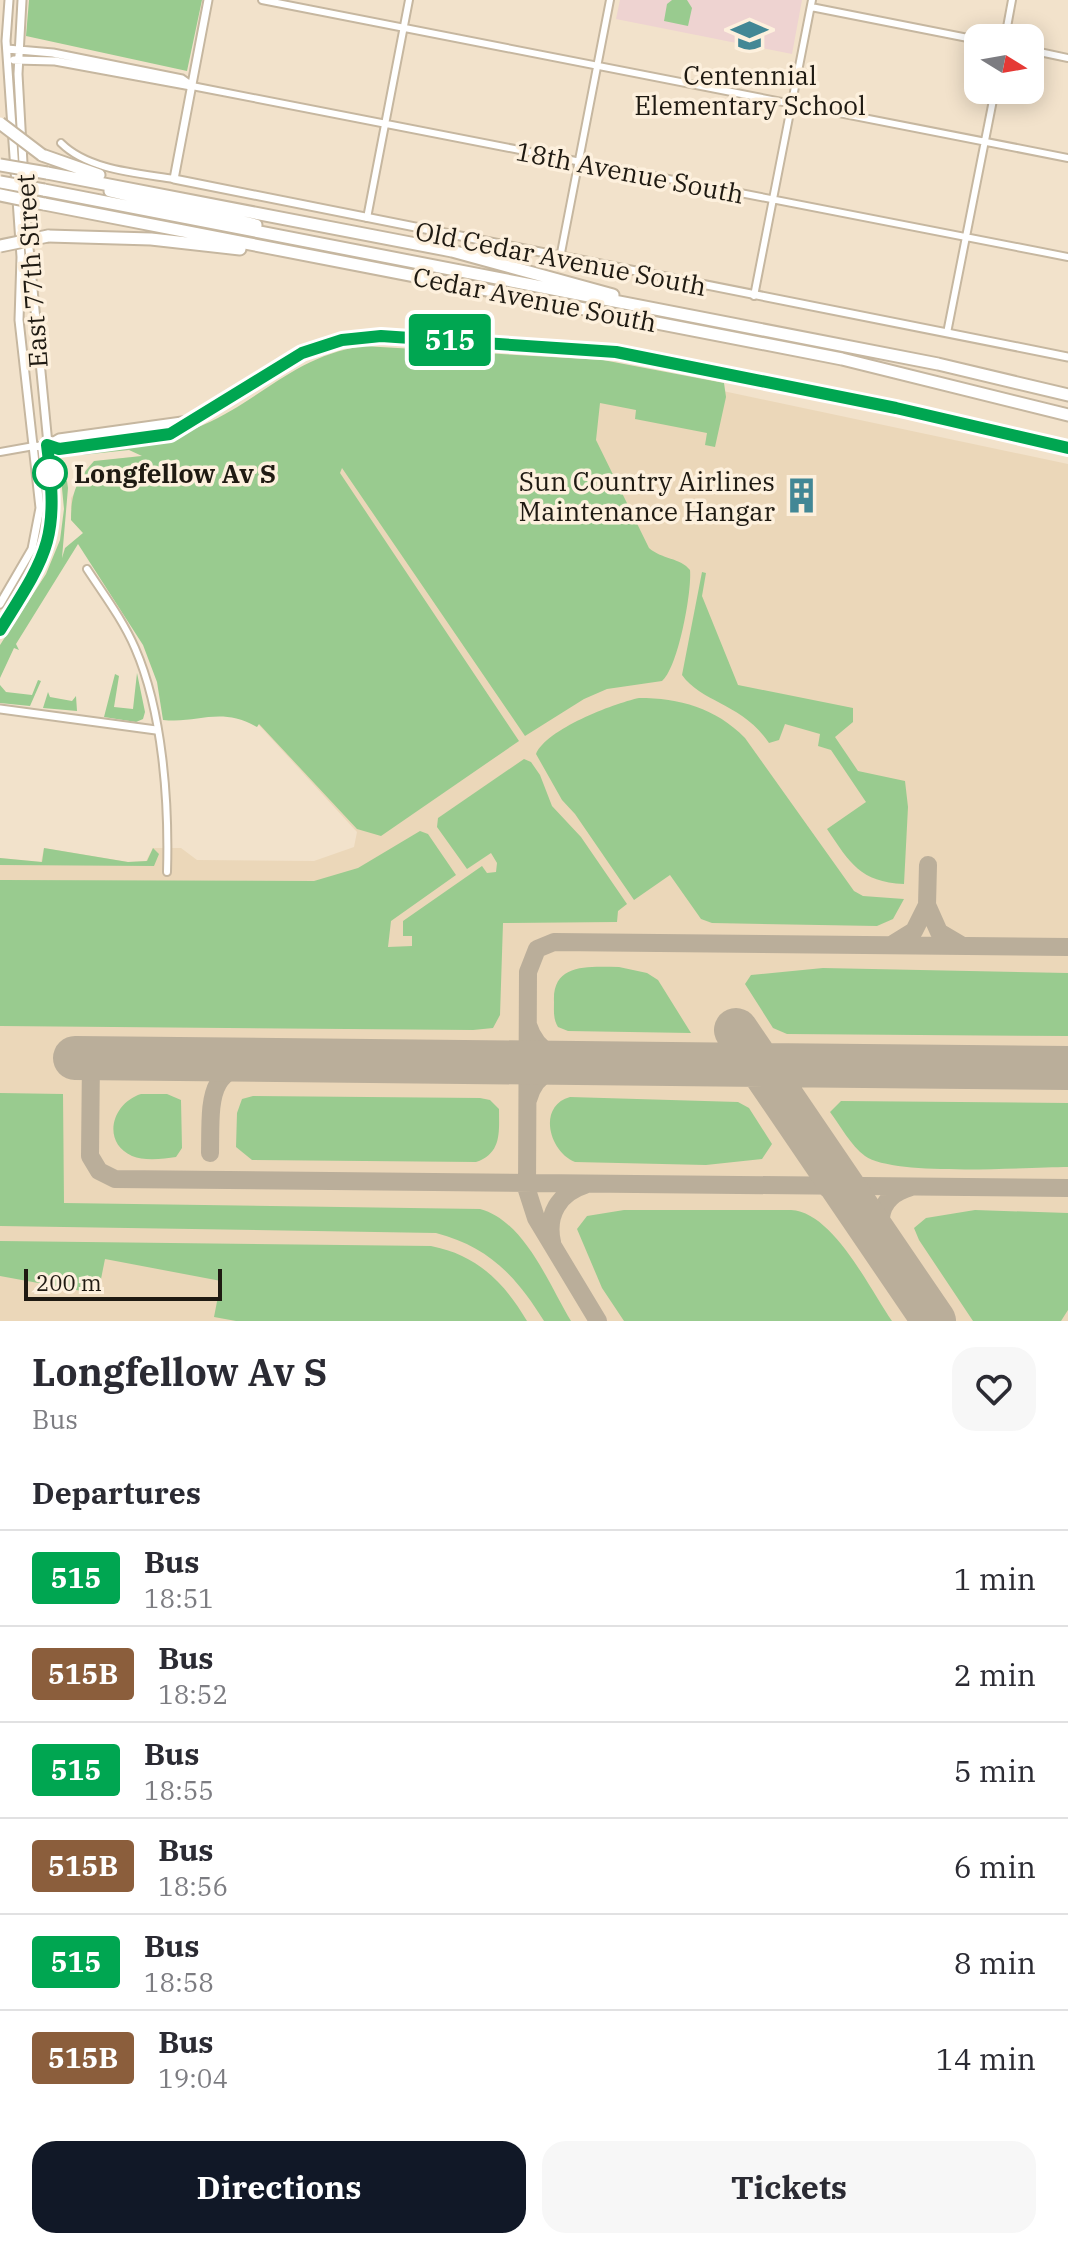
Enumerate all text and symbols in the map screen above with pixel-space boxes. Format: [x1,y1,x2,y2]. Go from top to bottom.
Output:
school or university icon: Centennial Elementary School [731,17,769,55]
north arrow [964,24,1044,104]
map controls [964,24,1044,104]
place label: Centennial Elementary School [634,58,866,122]
street label: 18th Avenue South [513,133,747,211]
street label: East 77th Street [7,173,55,369]
street label: Old Cedar Avenue South [413,214,709,302]
street label: Cedar Avenue South [411,260,659,338]
line badge: 515 [404,314,496,366]
text: 515 [425,321,475,358]
marker: Longfellow Av S [33,456,67,490]
place label: Longfellow Av S [74,456,276,490]
place label: Sun Country Airlines Maintenance Hangar [519,464,775,528]
building icon: Sun Country Airlines Maintenance Hangar [782,477,820,515]
scale bar [24,1265,222,1301]
text: 200 m [36,1268,102,1297]
text: Longfellow Av S [32,1347,328,1396]
button: heart [952,1347,1036,1431]
text: Bus [32,1402,78,1436]
text: Departures [32,1473,201,1512]
text: Bus [144,1542,199,1581]
text: 515 [51,1559,101,1596]
text: 1 min [954,1559,1036,1598]
text: 18:51 [144,1581,214,1615]
text: Bus [158,1638,214,1677]
text: 515B [48,1655,118,1692]
text: 2 min [954,1655,1036,1694]
text: 18:52 [158,1677,228,1711]
text: Bus [144,1734,199,1773]
text: 515 [51,1751,101,1788]
text: 5 min [954,1751,1036,1790]
text: 18:55 [144,1773,214,1807]
text: Bus [158,1830,214,1869]
text: 515B [48,1847,118,1884]
text: 6 min [954,1847,1036,1886]
text: 18:56 [158,1869,228,1903]
text: Bus [144,1926,199,1965]
text: 515 [51,1943,101,1980]
text: 8 min [954,1943,1036,1982]
text: 18:58 [144,1965,214,1999]
text: Bus [158,2022,214,2061]
text: 515B [48,2039,118,2076]
text: 14 min [936,2039,1036,2078]
text: 19:04 [158,2061,228,2095]
button: Directions [32,2141,526,2233]
button: Tickets [542,2141,1036,2233]

